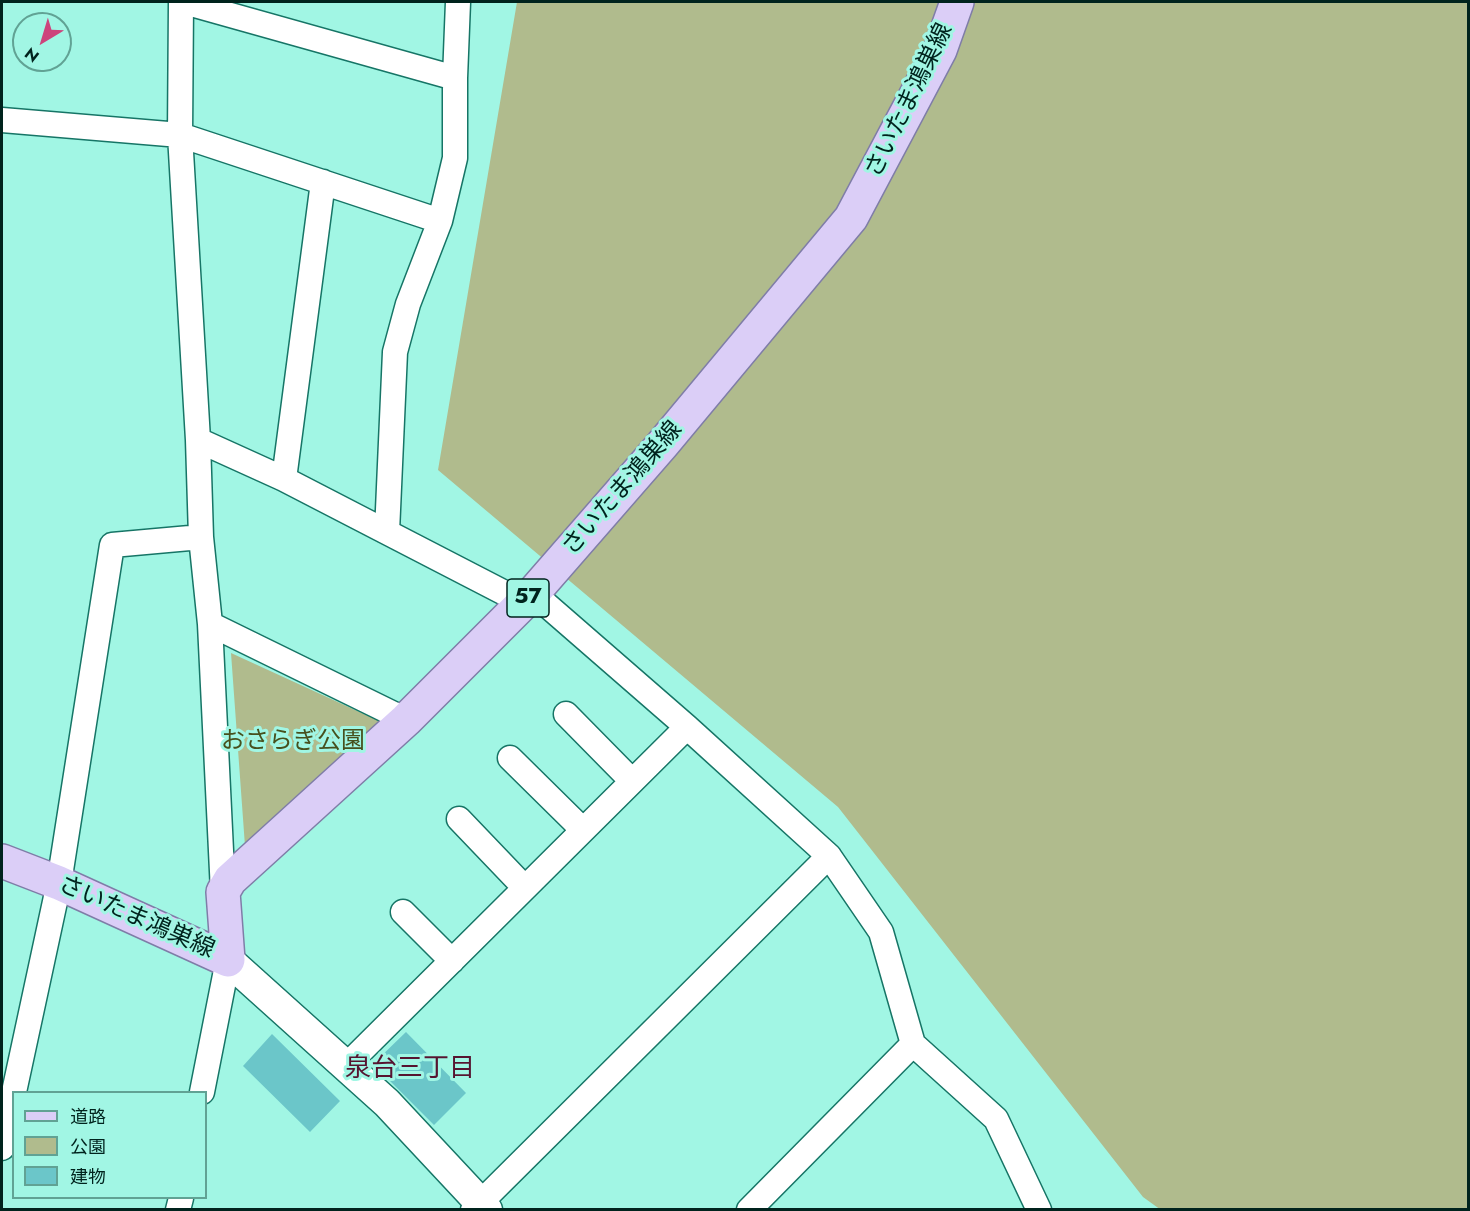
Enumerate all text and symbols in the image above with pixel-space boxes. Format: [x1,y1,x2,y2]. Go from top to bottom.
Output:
north arrow [12,12,72,72]
street label: さいたま鴻巣線 [860,19,960,183]
text: N [20,42,44,68]
street label: さいたま鴻巣線 [557,416,689,562]
road number: 57 [507,579,549,617]
park label: おさらぎ公園 [221,728,365,756]
street label: さいたま鴻巣線 [53,871,219,965]
district label: 泉台三丁目 [345,1054,475,1086]
legend [12,1091,207,1199]
text: 道路 [70,1104,106,1130]
text: 公園 [70,1134,106,1160]
text: 建物 [70,1164,106,1190]

